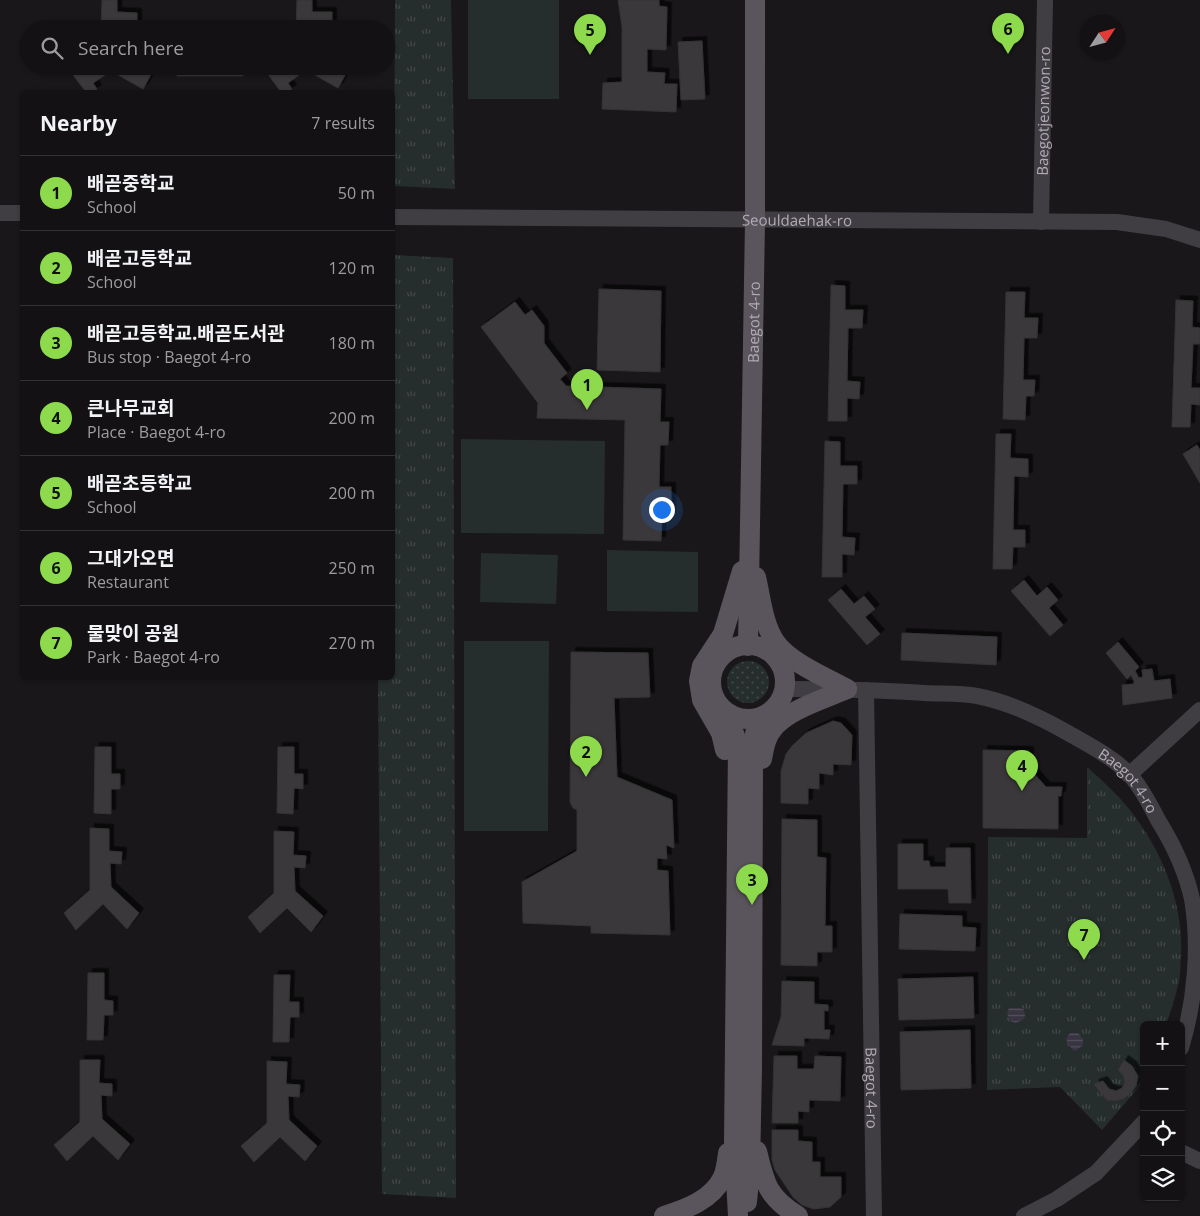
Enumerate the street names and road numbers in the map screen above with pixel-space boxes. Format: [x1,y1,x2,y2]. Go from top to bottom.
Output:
street label: Baegotjeonwon-ro [1032,46,1054,176]
street label: Seouldaehak-ro [742,209,852,230]
street label: Baegot 4-ro [743,281,764,363]
street label: Baegot 4-ro [1095,743,1163,816]
street label: Baegot 4-ro [861,1047,883,1129]

